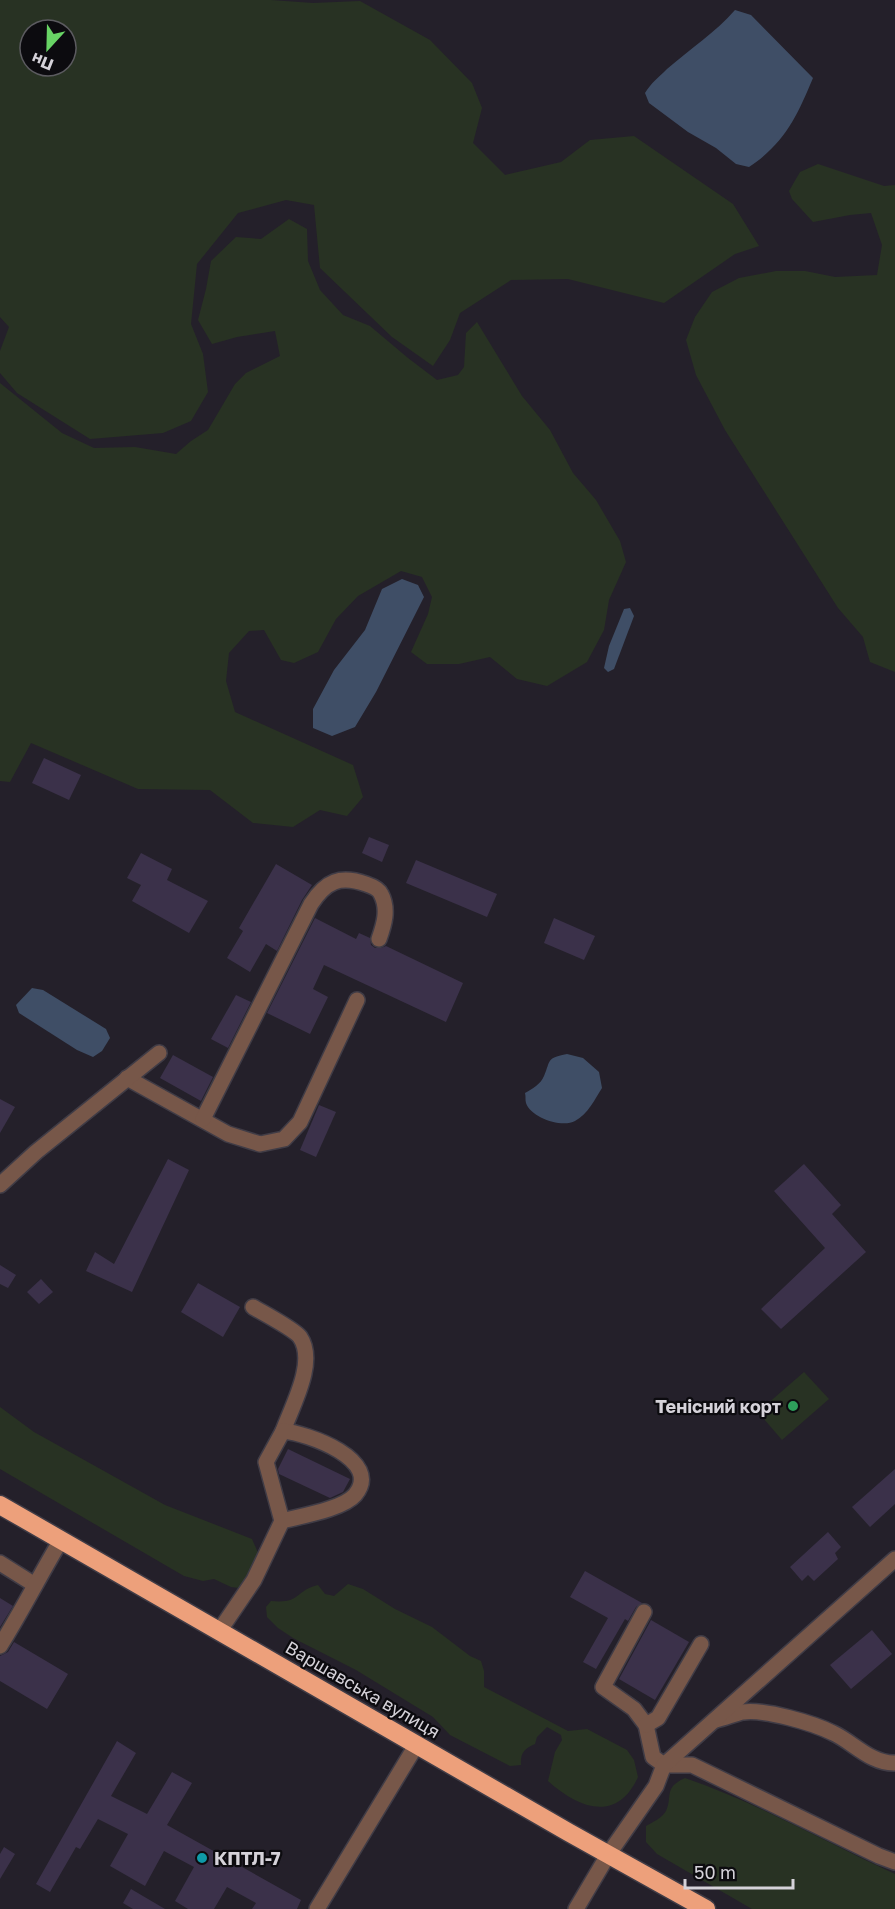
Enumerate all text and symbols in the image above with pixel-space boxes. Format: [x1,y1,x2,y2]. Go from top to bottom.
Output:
north arrow [18,18,78,78]
text: Пн [29,49,56,75]
place label: Тенісний корт [655,1395,781,1417]
marker: Тенісний корт [786,1399,800,1413]
street label: Варшавська вулиця [282,1636,444,1742]
place label: КПТЛ-7 [214,1847,281,1869]
marker: КПТЛ-7 [195,1851,209,1865]
scale bar [685,1852,793,1890]
text: 50 m [694,1861,736,1883]

